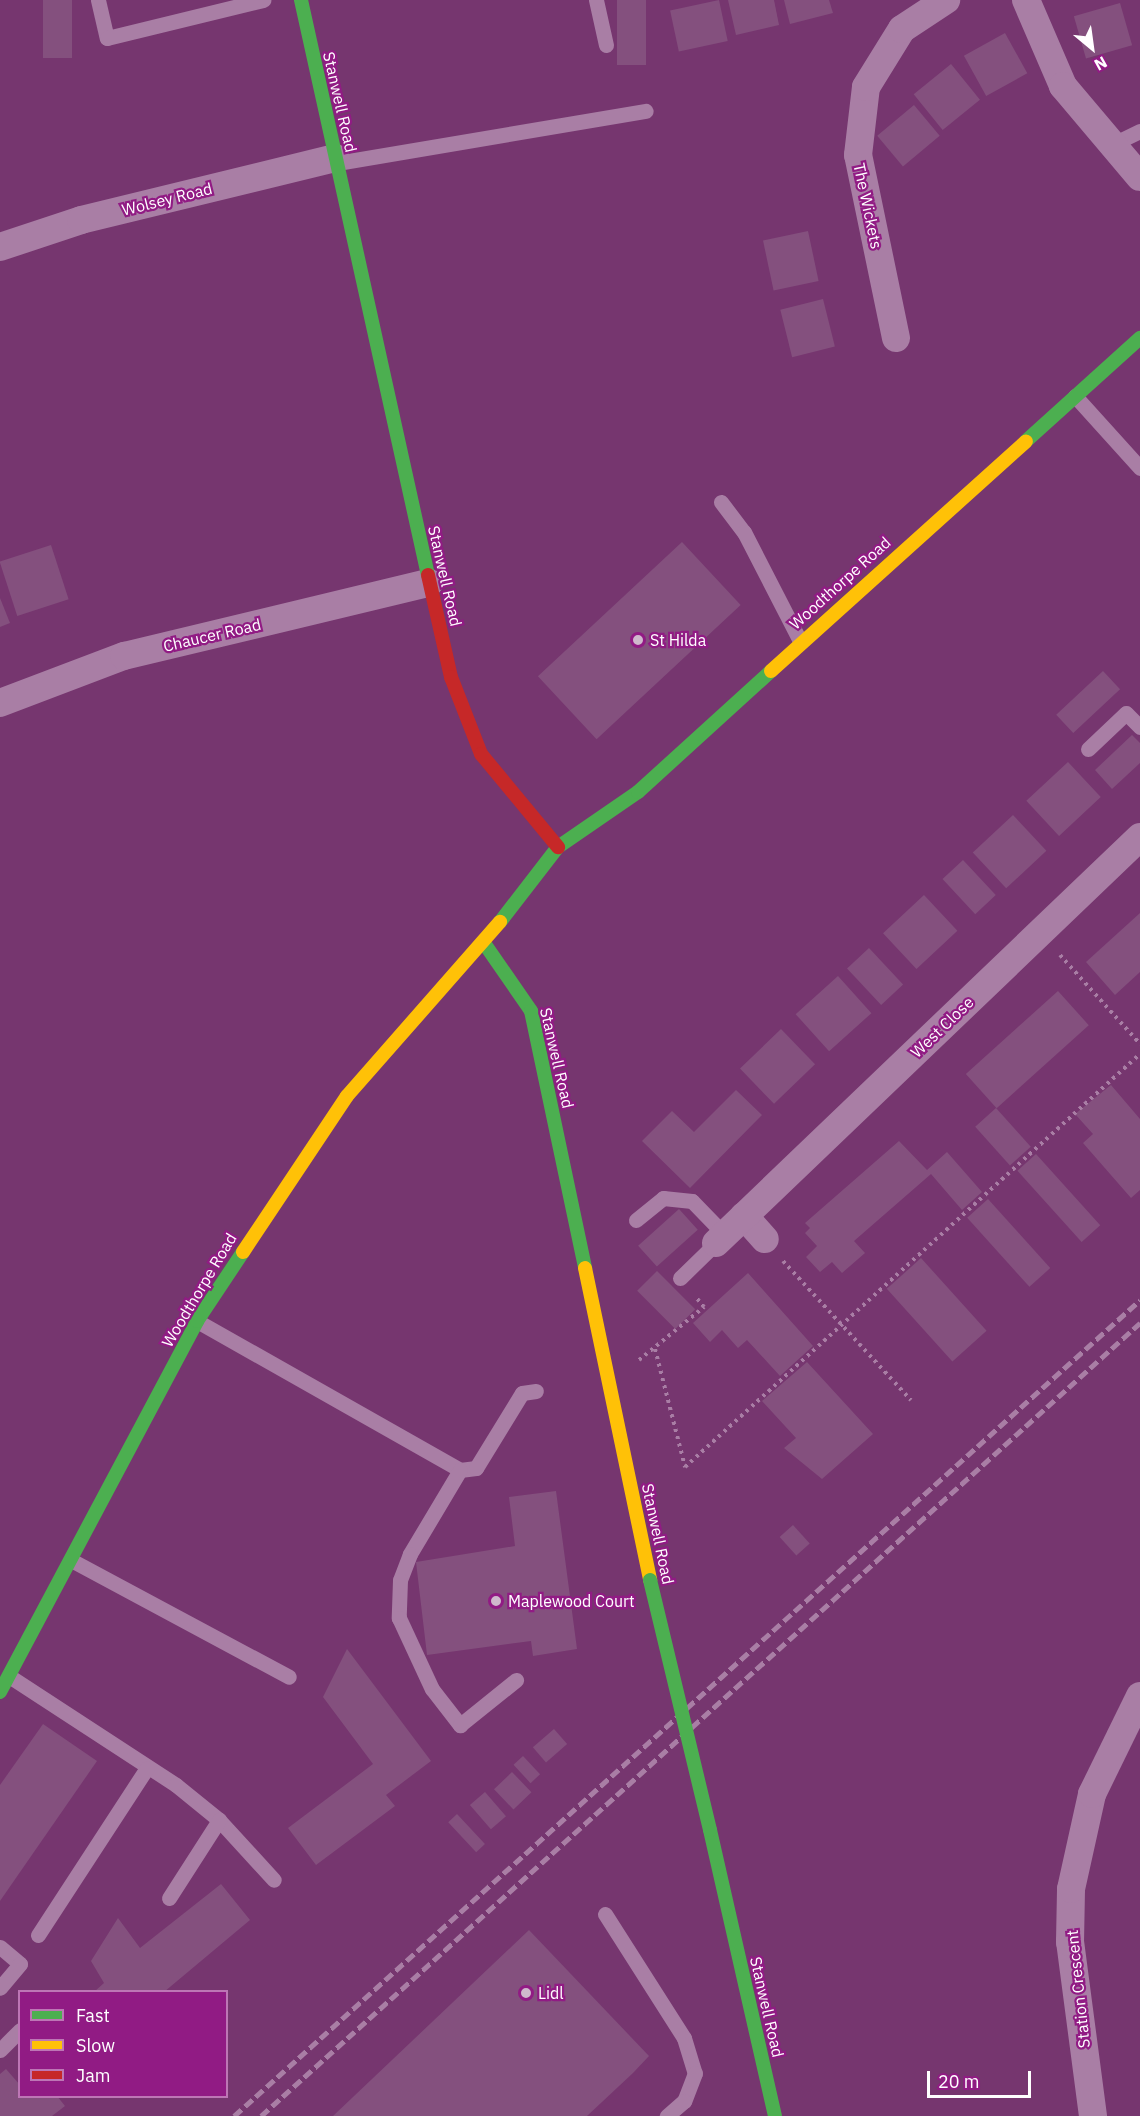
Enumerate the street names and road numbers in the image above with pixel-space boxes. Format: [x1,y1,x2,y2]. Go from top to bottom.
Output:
street label: Stanwell Road [319,50,361,154]
street label: The Wickets [850,161,886,251]
street label: Wolsey Road [120,179,214,219]
street label: Stanwell Road [424,524,466,628]
street label: Woodthorpe Road [786,533,894,633]
street label: Chaucer Road [161,614,263,656]
street label: West Close [907,992,977,1062]
street label: Stanwell Road [536,1006,578,1110]
street label: Woodthorpe Road [157,1230,241,1350]
street label: Stanwell Road [638,1482,678,1586]
street label: Station Crescent [1062,1929,1094,2049]
street label: Stanwell Road [746,1955,788,2059]

